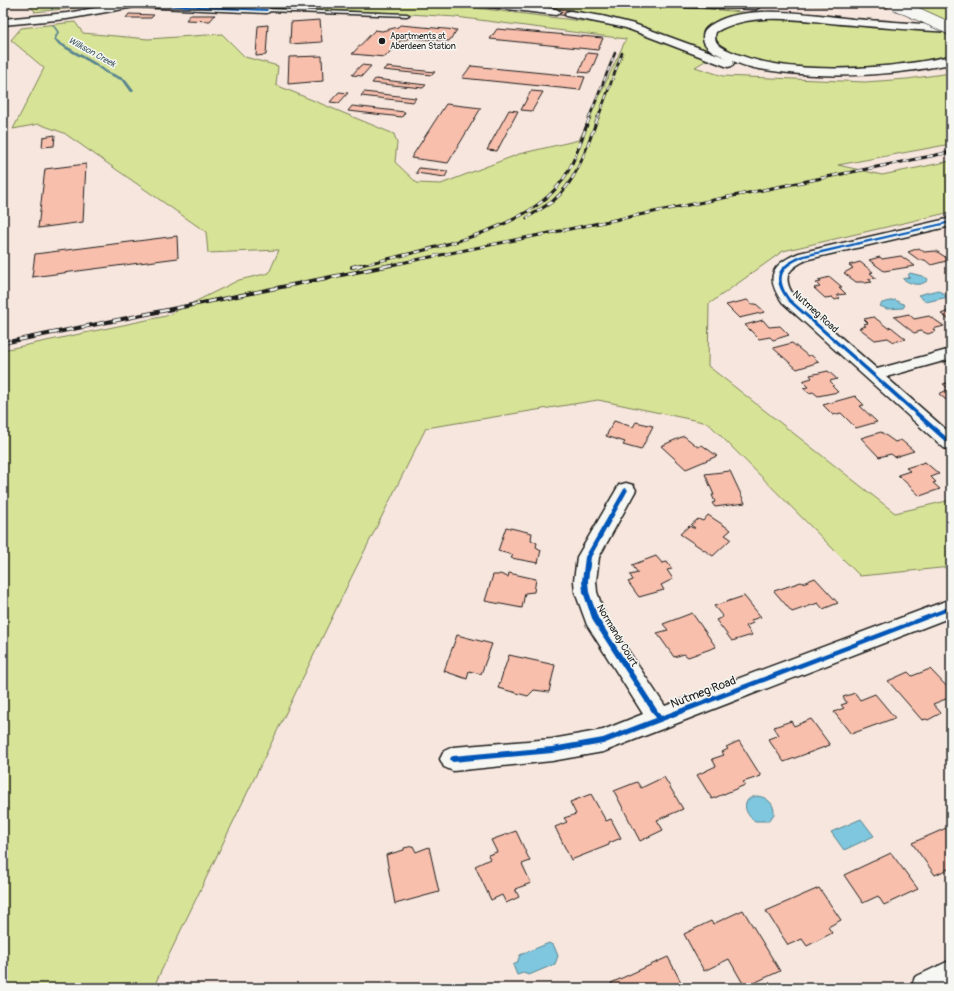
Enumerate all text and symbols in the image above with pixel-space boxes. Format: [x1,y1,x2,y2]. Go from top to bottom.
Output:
place label: Apartments at Aberdeen Station [390,31,456,52]
water label: Wilkson Creek [66,35,118,71]
marker: Apartments at Aberdeen Station [377,36,387,46]
street label: Nutmeg Road [790,288,841,336]
street label: Normandy Court [594,602,641,669]
street label: Nutmeg Road [668,673,738,712]

